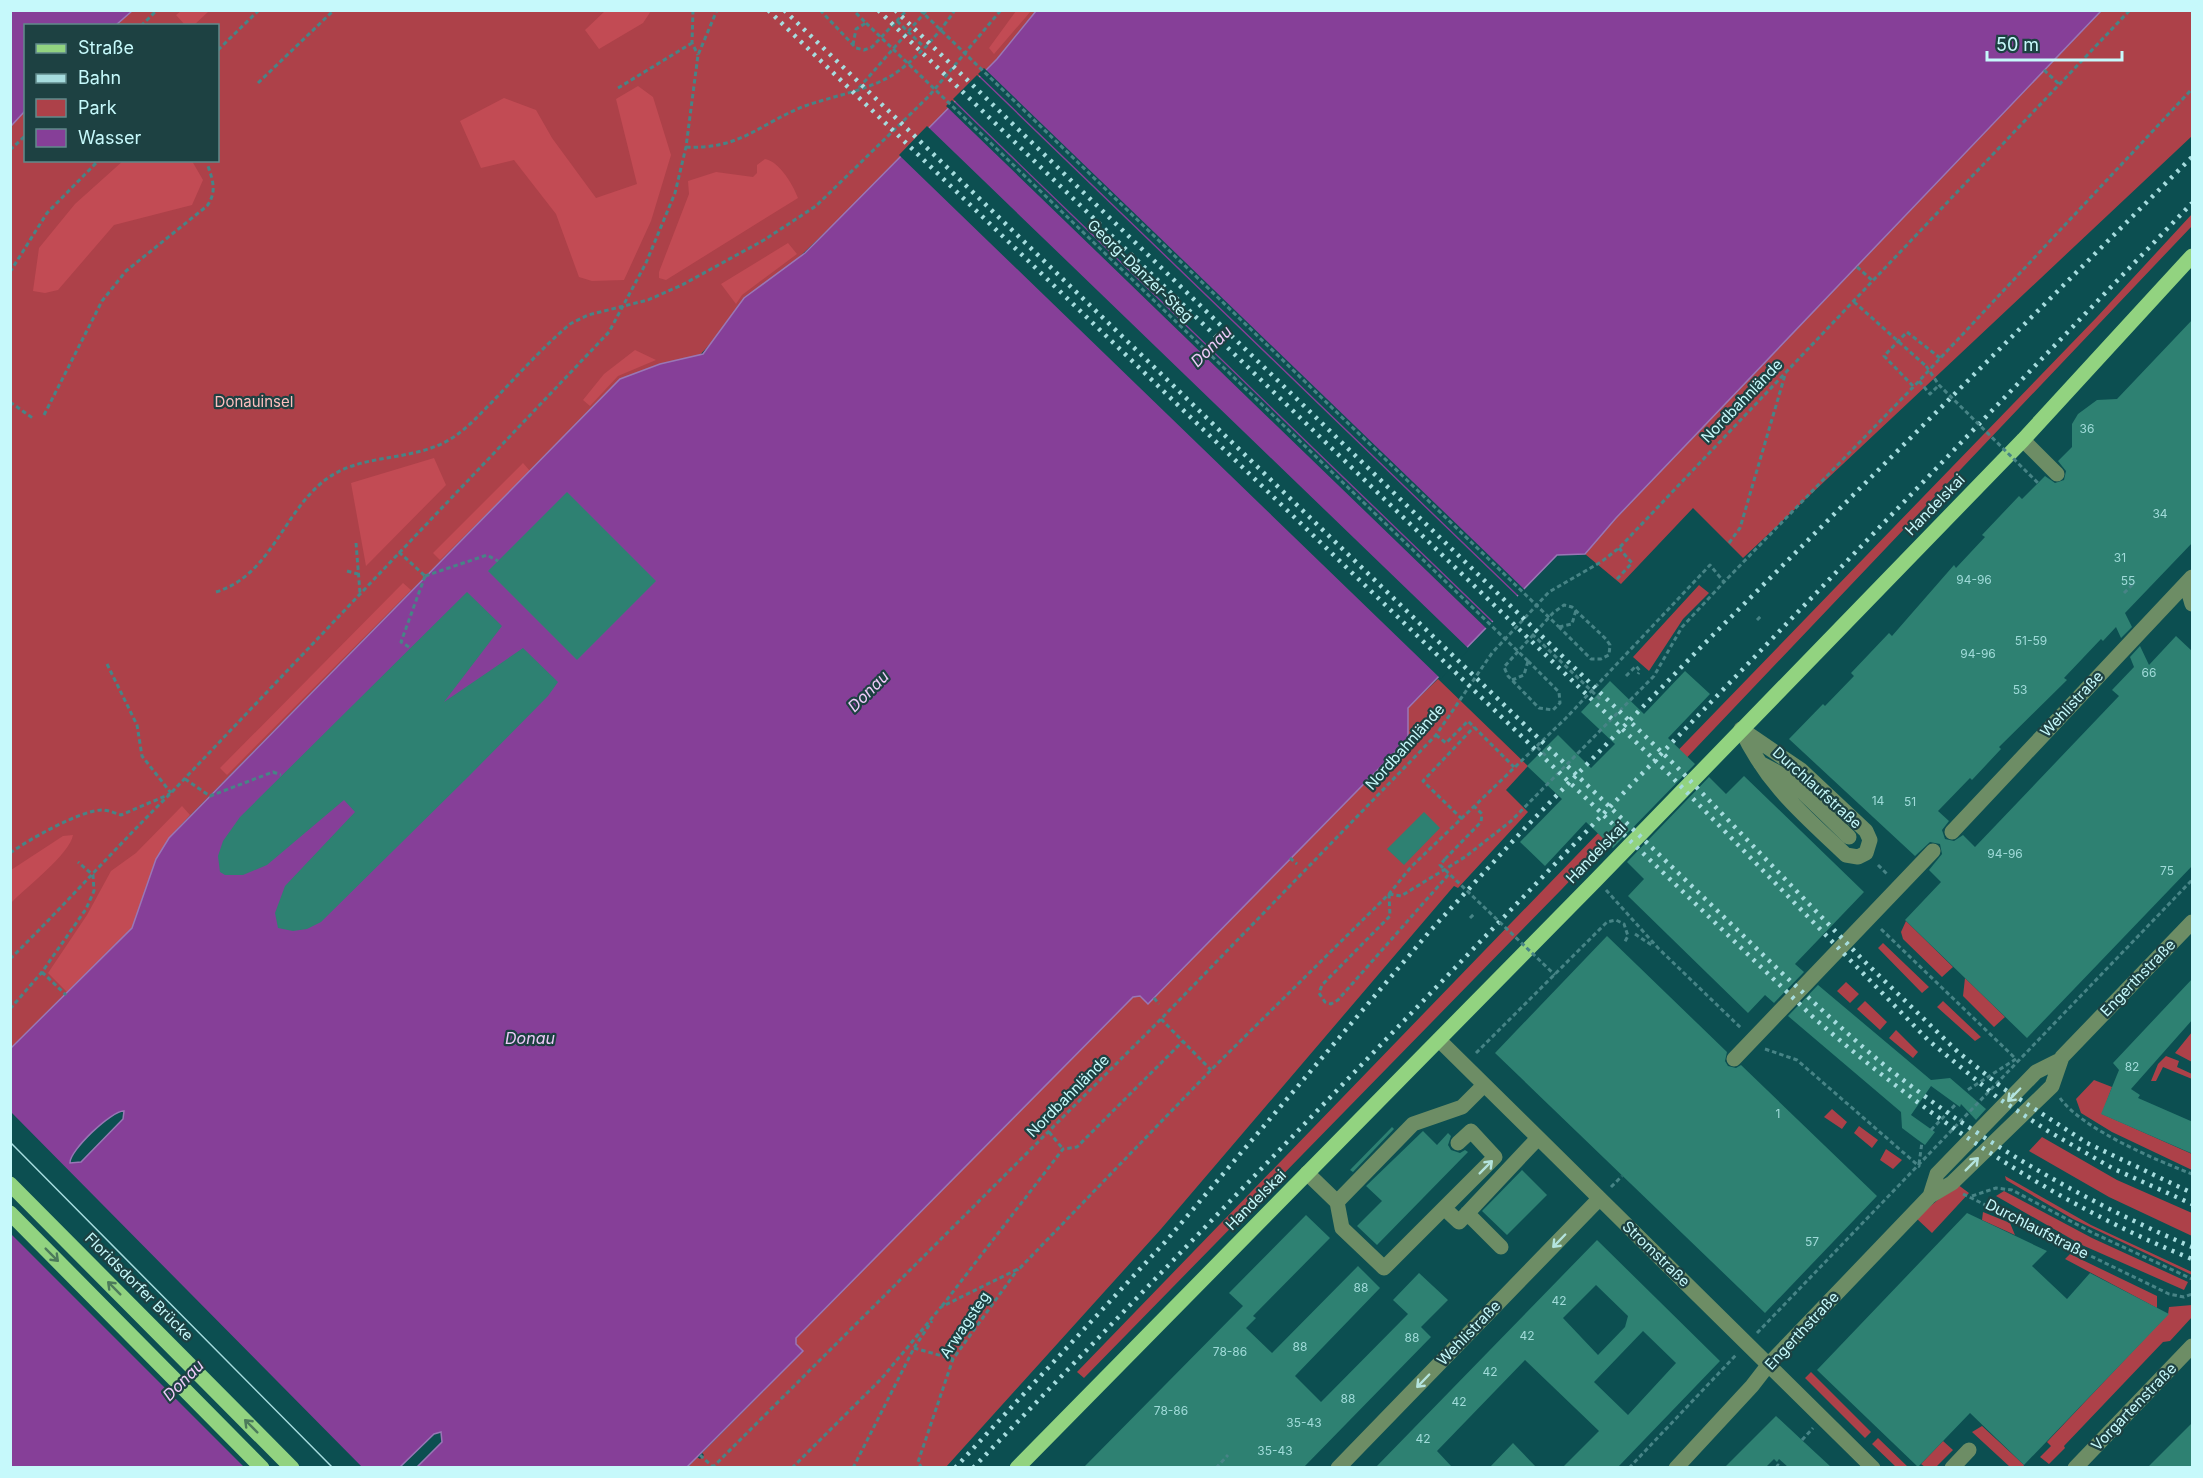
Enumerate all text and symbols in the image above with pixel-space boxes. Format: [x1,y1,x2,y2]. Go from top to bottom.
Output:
legend [24,24,219,162]
scale bar [1987,24,2122,62]
text: 50 m [1996,34,2039,55]
text: Straße [78,37,134,58]
text: Bahn [78,67,121,88]
text: Park [78,97,117,118]
text: Wasser [78,127,141,148]
street label: Georg-Danzer-Steg [1084,215,1197,326]
water label: Donau [1186,321,1236,371]
street label: Nordbahnlände [1697,355,1786,447]
park label: Donauinsel [215,392,293,411]
house number: 36 [2080,421,2094,436]
street label: Handelskai [1901,470,1969,539]
house number: 34 [2152,506,2168,521]
house number: 31 [2114,550,2126,565]
house number: 94-96 [1956,572,1992,587]
house number: 55 [2121,573,2135,588]
house number: 51-59 [2015,633,2047,648]
house number: 94-96 [1960,646,1996,661]
house number: 66 [2142,665,2156,680]
water label: Donau [843,666,893,716]
street label: Wehlistraße [2036,667,2107,741]
house number: 53 [2013,682,2027,697]
street label: Nordbahnlände [1361,700,1448,794]
street label: Durchlaufstraße [1769,743,1866,833]
house number: 14 [1872,793,1885,808]
house number: 51 [1904,794,1916,809]
street label: Handelskai [1562,818,1630,887]
house number: 94-96 [1987,846,2023,861]
house number: 75 [2160,863,2174,878]
street label: Engerthstraße [2096,935,2179,1020]
water label: Donau [505,1028,555,1048]
street label: Nordbahnlände [1022,1050,1113,1141]
house number: 82 [2125,1059,2139,1074]
one-way arrow [2008,1087,2022,1102]
house number: 1 [1776,1106,1780,1121]
one-way arrow [1964,1157,1979,1172]
one-way arrow [1478,1159,1493,1174]
street label: Handelskai [1221,1165,1290,1234]
street label: Durchlaufstraße [1982,1194,2092,1263]
street label: Stromstraße [1618,1217,1694,1291]
street label: Floridsdorfer Brücke [81,1229,197,1345]
one-way arrow [1551,1233,1566,1248]
house number: 57 [1805,1234,1819,1249]
one-way arrow [44,1248,59,1263]
one-way arrow [106,1280,121,1295]
house number: 88 [1354,1280,1368,1295]
street label: Engerthstraße [1760,1287,1843,1374]
street label: Arwagsteg [935,1288,994,1362]
house number: 42 [1551,1293,1567,1308]
street label: Wehlistraße [1433,1296,1505,1369]
house number: 42 [1519,1328,1535,1343]
house number: 88 [1405,1330,1419,1345]
house number: 88 [1293,1339,1307,1354]
house number: 78-86 [1213,1344,1247,1359]
water label: Donau [158,1355,208,1405]
street label: Vorgartenstraße [2087,1359,2180,1455]
house number: 42 [1482,1364,1498,1379]
one-way arrow [1415,1373,1430,1388]
house number: 88 [1341,1391,1355,1406]
house number: 42 [1451,1394,1467,1409]
house number: 78-86 [1154,1403,1188,1418]
house number: 35-43 [1286,1415,1322,1430]
one-way arrow [243,1419,258,1433]
house number: 42 [1415,1431,1431,1446]
house number: 35-43 [1257,1443,1293,1458]

